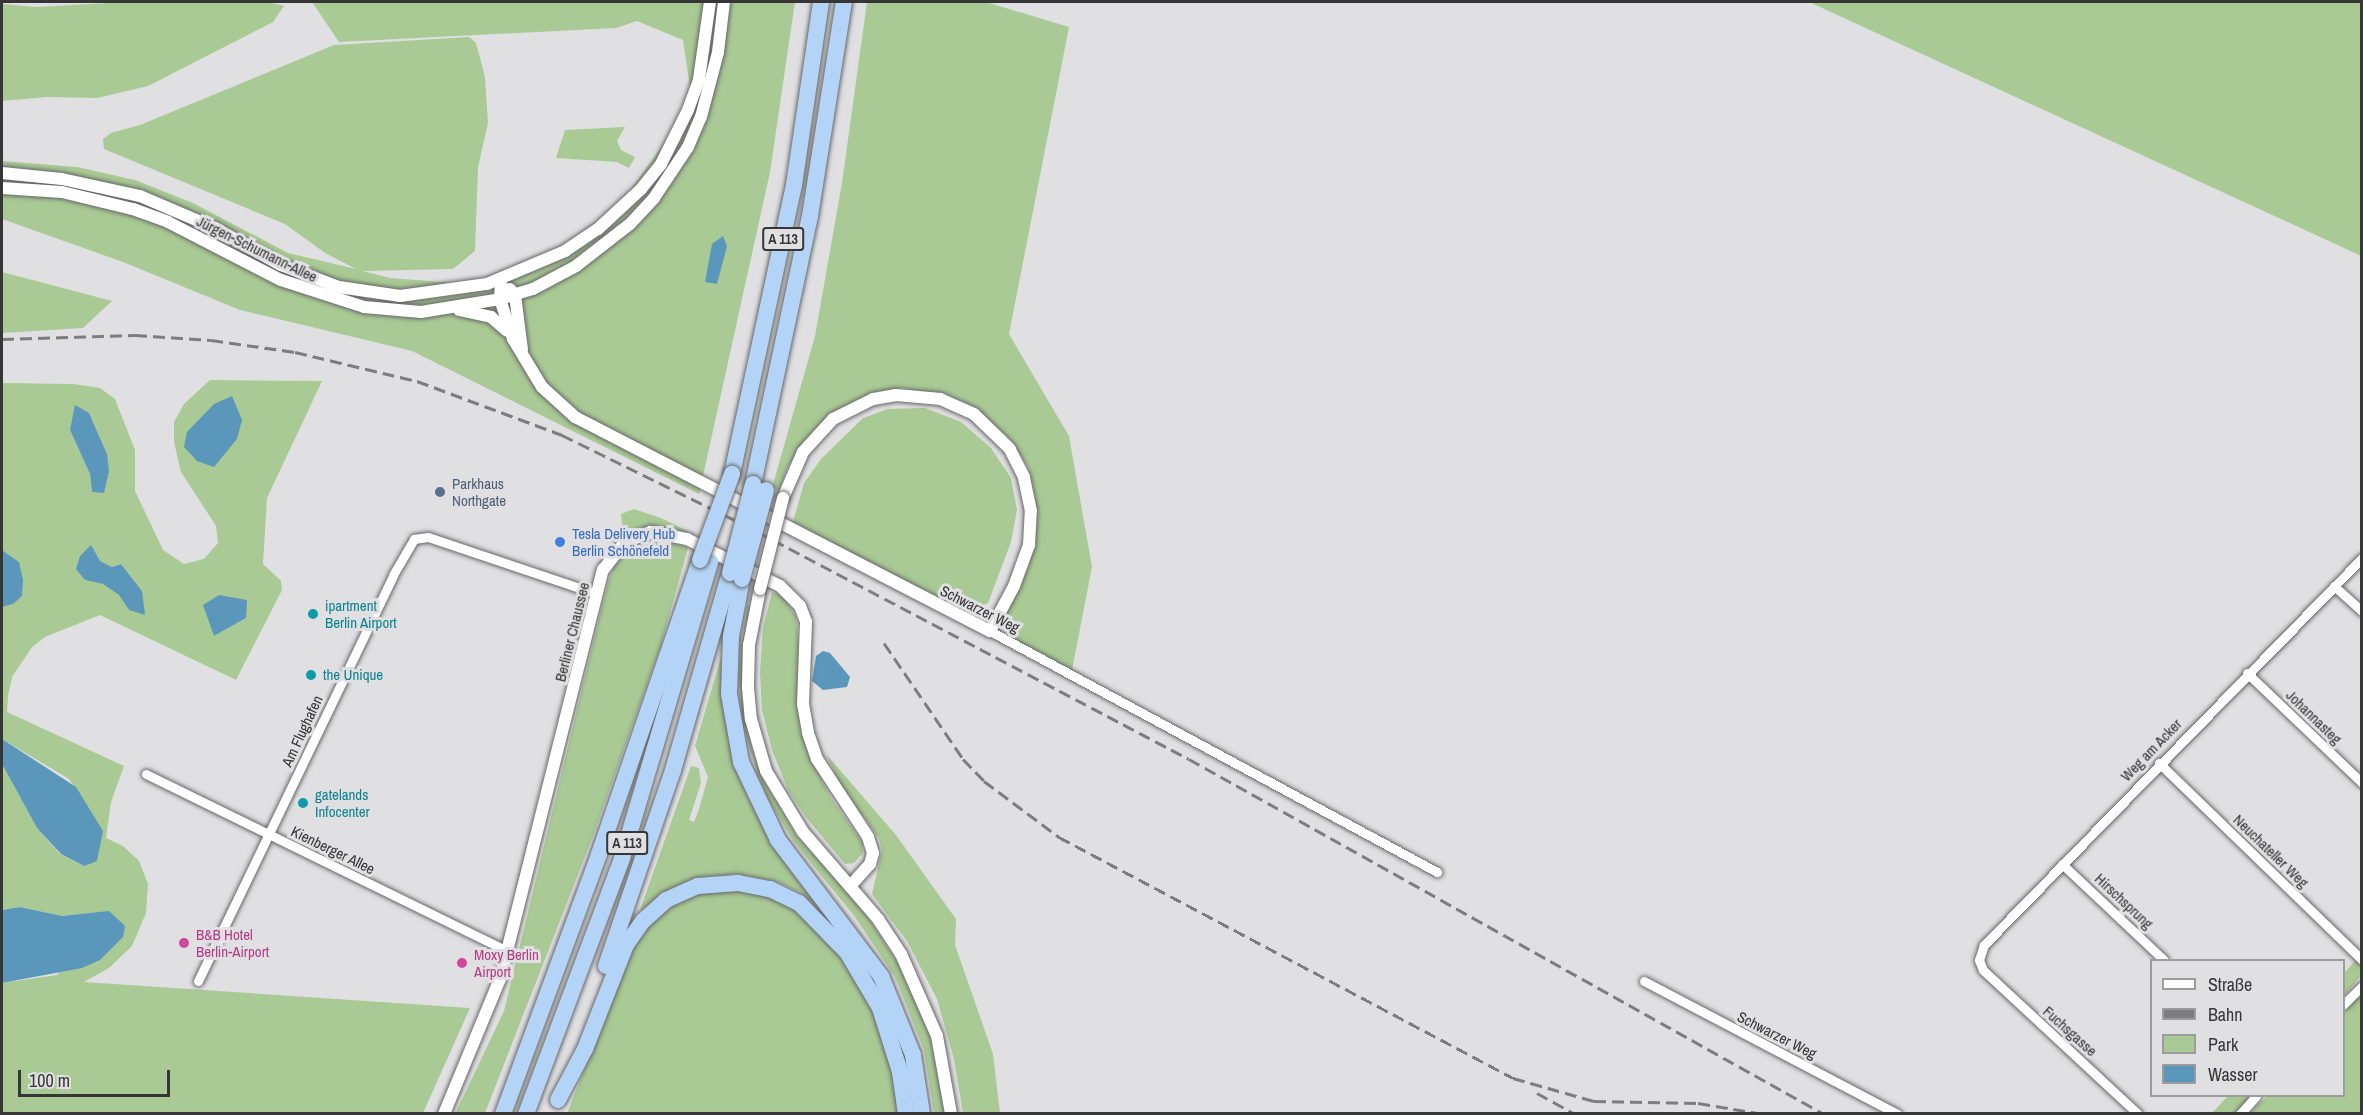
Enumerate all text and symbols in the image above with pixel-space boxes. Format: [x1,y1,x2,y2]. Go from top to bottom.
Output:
street label: Jürgen-Schumann-Allee [194,212,320,286]
road number: A 113 [760,228,806,250]
place label: Parkhaus Northgate [452,474,506,509]
marker: Parkhaus Northgate [433,485,447,499]
place label: Tesla Delivery Hub Berlin Schönefeld [572,524,675,559]
marker: Tesla Delivery Hub Berlin Schönefeld [553,535,567,549]
street label: Berliner Chaussee [551,580,593,684]
street label: Schwarzer Weg [937,581,1023,637]
place label: ipartment Berlin Airport [325,596,397,631]
marker: ipartment Berlin Airport [306,607,320,621]
place label: the Unique [323,666,383,684]
marker: the Unique [304,668,318,682]
street label: Johannasteg [2282,686,2346,748]
street label: Am Flughafen [278,692,326,770]
street label: Weg am Acker [2117,715,2185,785]
place label: gatelands Infocenter [315,785,370,820]
marker: gatelands Infocenter [296,796,310,810]
street label: Neuchateller Weg [2230,811,2312,891]
street label: Kienberger Allee [288,822,378,878]
road number: A 113 [604,832,650,854]
street label: Hirschsprung [2091,869,2157,933]
place label: B&B Hotel Berlin-Airport [196,925,269,960]
marker: B&B Hotel Berlin-Airport [177,936,191,950]
place label: Moxy Berlin Airport [474,945,539,980]
marker: Moxy Berlin Airport [455,956,469,970]
legend [2150,959,2345,1097]
text: Straße [2208,972,2252,997]
street label: Fuchsgasse [2039,1002,2101,1060]
text: Bahn [2208,1002,2242,1027]
street label: Schwarzer Weg [1734,1007,1820,1063]
text: Park [2208,1032,2238,1057]
scale bar [21,1058,172,1096]
text: Wasser [2208,1062,2257,1087]
text: 100 m [29,1068,70,1093]

